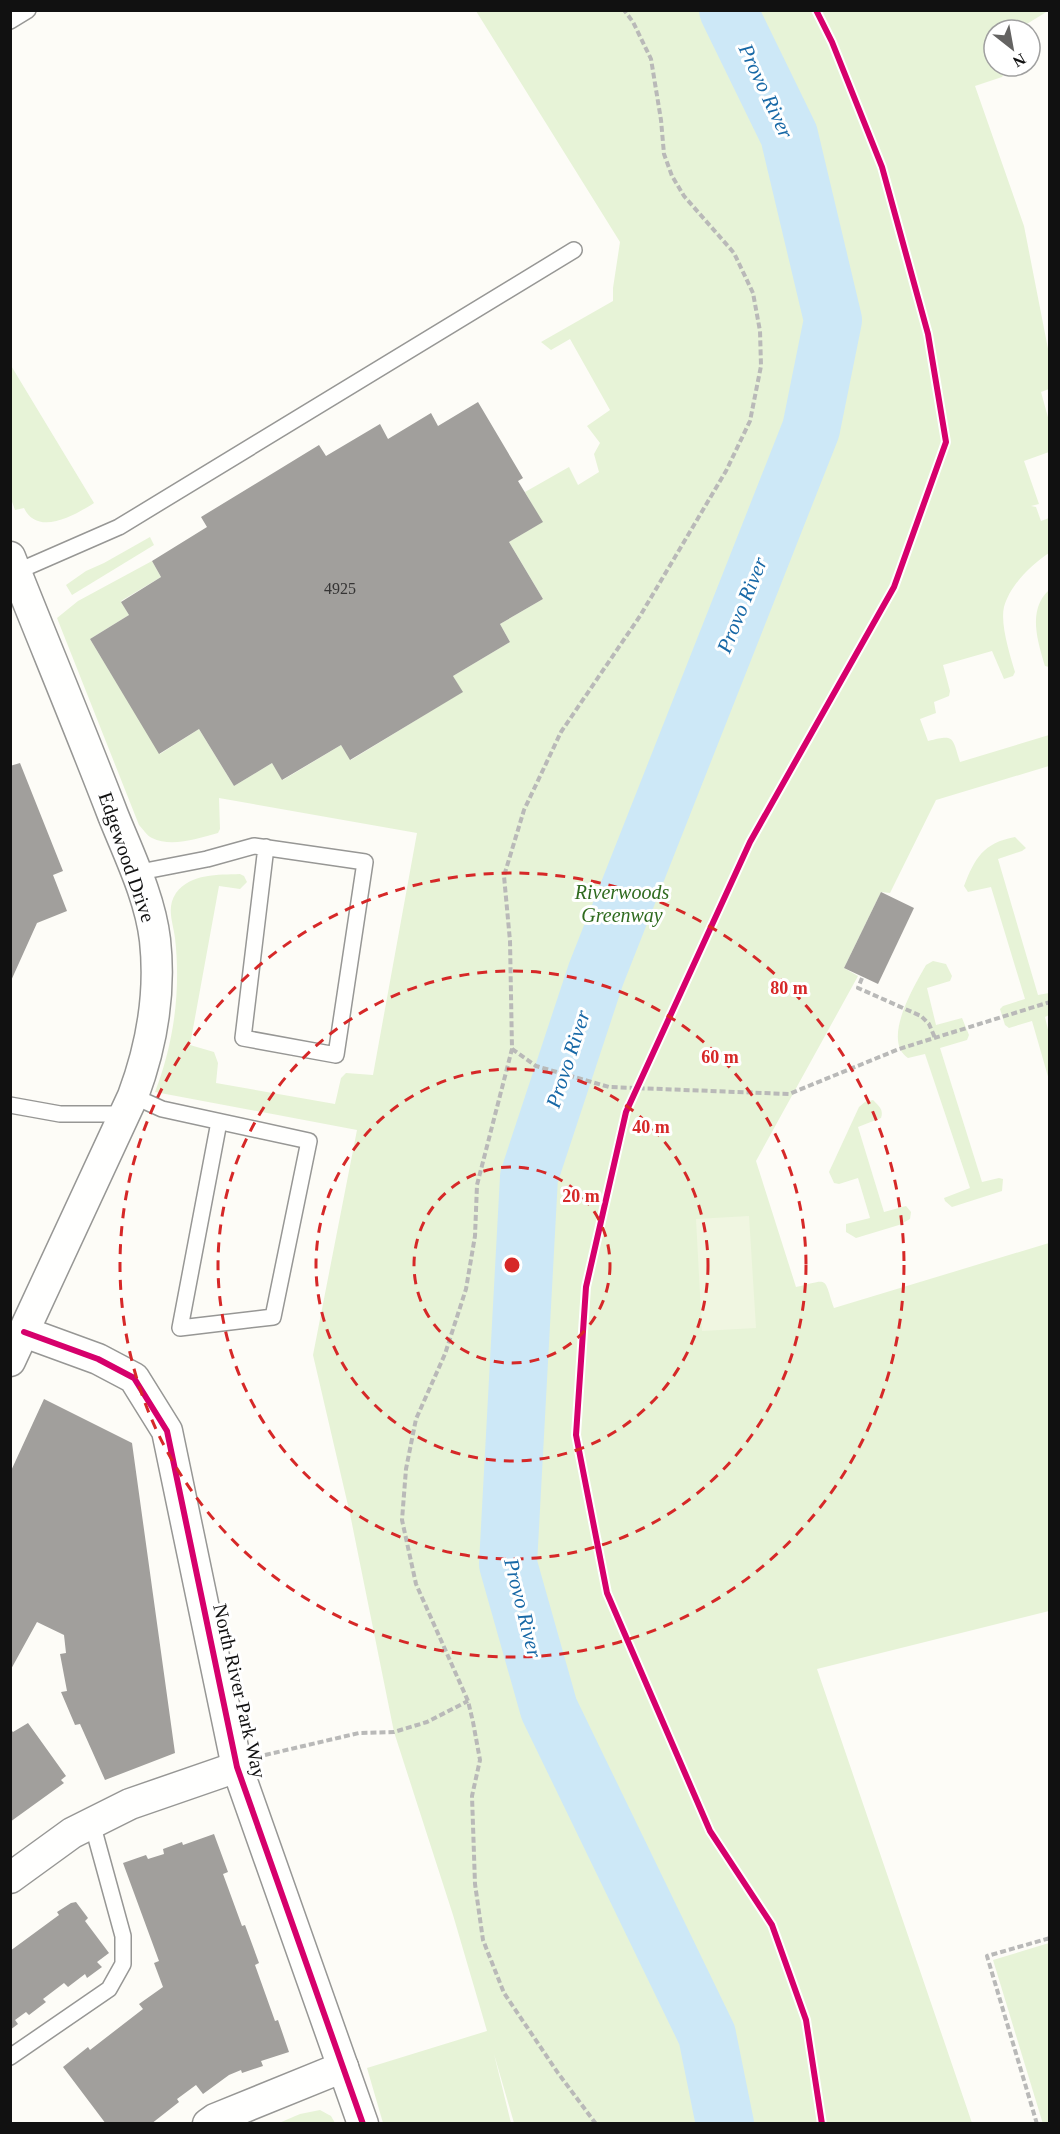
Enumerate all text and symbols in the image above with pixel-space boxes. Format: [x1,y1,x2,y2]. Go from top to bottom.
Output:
north arrow [982,18,1042,78]
water label: Provo River [733,39,799,143]
text: N [1010,50,1029,71]
water label: Provo River [712,553,772,657]
house number: 4925 [324,580,356,597]
street label: Edgewood Drive [94,789,160,925]
park label: Riverwoods Greenway [574,881,669,927]
text: 80 m [770,978,808,998]
water label: Provo River [541,1006,595,1112]
text: 60 m [701,1047,739,1067]
text: 40 m [632,1117,670,1137]
text: 20 m [562,1186,600,1206]
centre of rings [502,1255,522,1275]
water label: Provo River [499,1555,547,1661]
street label: North River Park Way [208,1602,271,1781]

